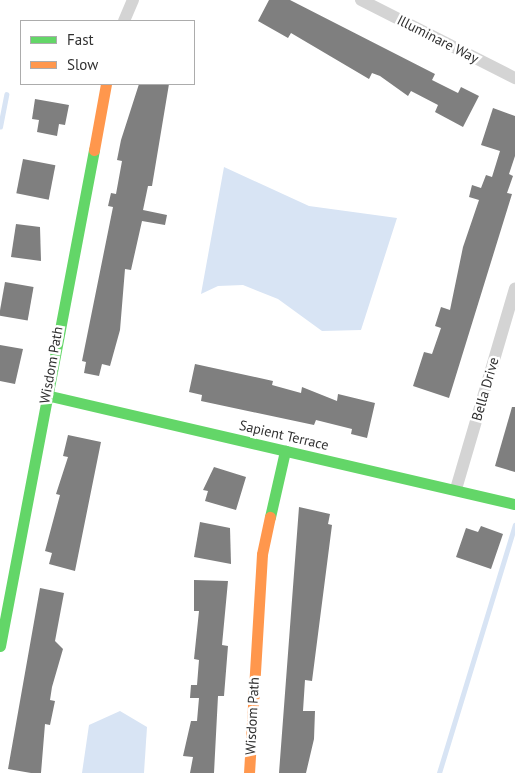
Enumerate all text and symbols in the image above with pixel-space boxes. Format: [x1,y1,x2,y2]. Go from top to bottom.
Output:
street label: Illuminare Way [394,11,482,67]
legend [20,20,195,85]
text: Fast [67,30,94,49]
text: Slow [67,55,98,74]
street label: Wisdom Path [36,325,66,405]
street label: Bella Drive [468,355,502,423]
street label: Sapient Terrace [237,417,331,453]
street label: Wisdom Path [242,677,262,755]

